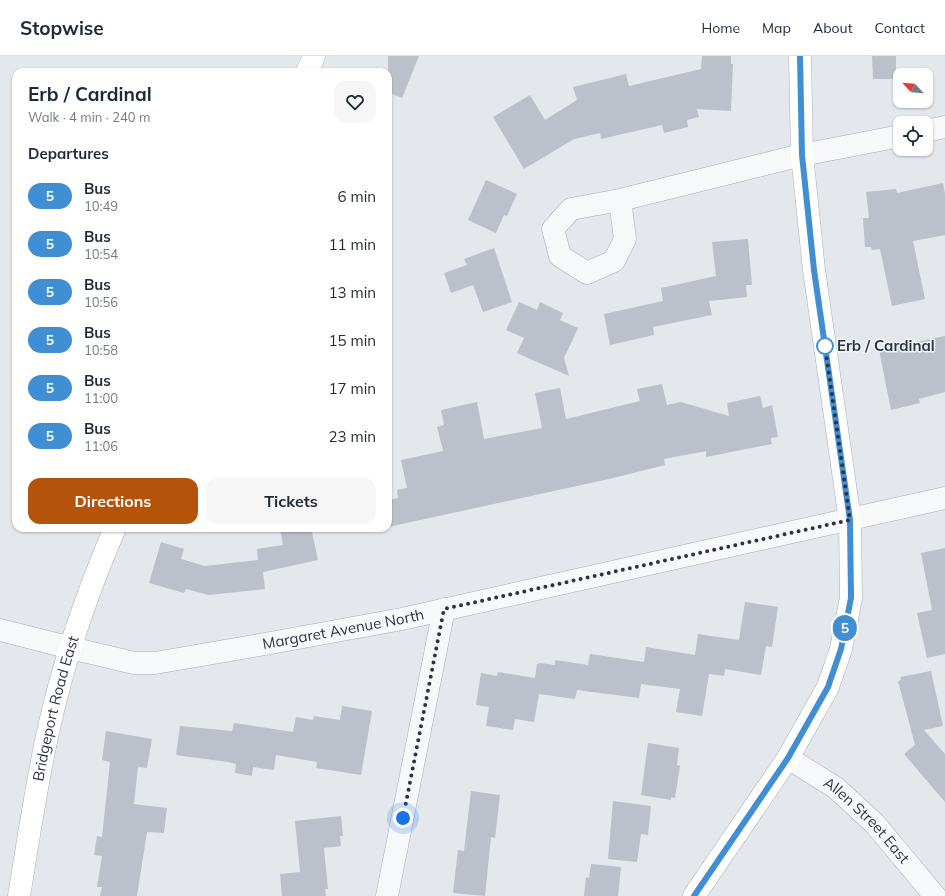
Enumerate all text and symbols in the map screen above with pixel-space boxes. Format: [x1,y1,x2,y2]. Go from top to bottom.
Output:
text: Stopwise [20,16,104,40]
text: Home [701,19,740,37]
text: Map [762,19,791,37]
text: About [813,19,853,37]
text: Contact [875,19,925,37]
north arrow [893,68,933,108]
map controls [893,68,933,156]
button: heart [334,81,376,123]
text: Erb / Cardinal [28,82,152,106]
text: Walk · 4 min · 240 m [28,109,150,125]
button: locate [893,116,933,156]
text: Departures [28,144,109,163]
text: Bus [84,179,111,198]
text: 5 [46,187,54,205]
text: 6 min [338,187,376,206]
text: 10:49 [84,198,118,214]
text: Bus [84,227,111,246]
text: 5 [46,235,54,253]
text: 11 min [329,235,376,254]
text: 10:54 [84,246,118,262]
text: Bus [84,275,111,294]
text: 5 [46,283,54,301]
text: 13 min [329,283,376,302]
text: 10:56 [84,294,118,310]
text: Bus [84,323,111,342]
text: 5 [46,331,54,349]
text: 15 min [329,331,376,350]
place label: Erb / Cardinal [837,336,935,355]
marker: Erb / Cardinal [816,337,834,355]
text: 10:58 [84,342,118,358]
text: Bus [84,371,111,390]
text: 5 [46,379,54,397]
text: 17 min [329,379,376,398]
text: 11:00 [84,390,118,406]
text: Bus [84,419,111,438]
text: 5 [46,427,54,445]
text: 23 min [329,427,376,446]
text: 11:06 [84,438,118,454]
button: Directions [28,478,198,524]
button: Tickets [206,478,376,524]
street label: Margaret Avenue North [261,604,426,653]
line badge: 5 [832,615,858,641]
text: 5 [841,619,849,637]
street label: Bridgeport Road East [28,633,83,783]
street label: Allen Street East [820,773,914,867]
your location [393,808,413,828]

